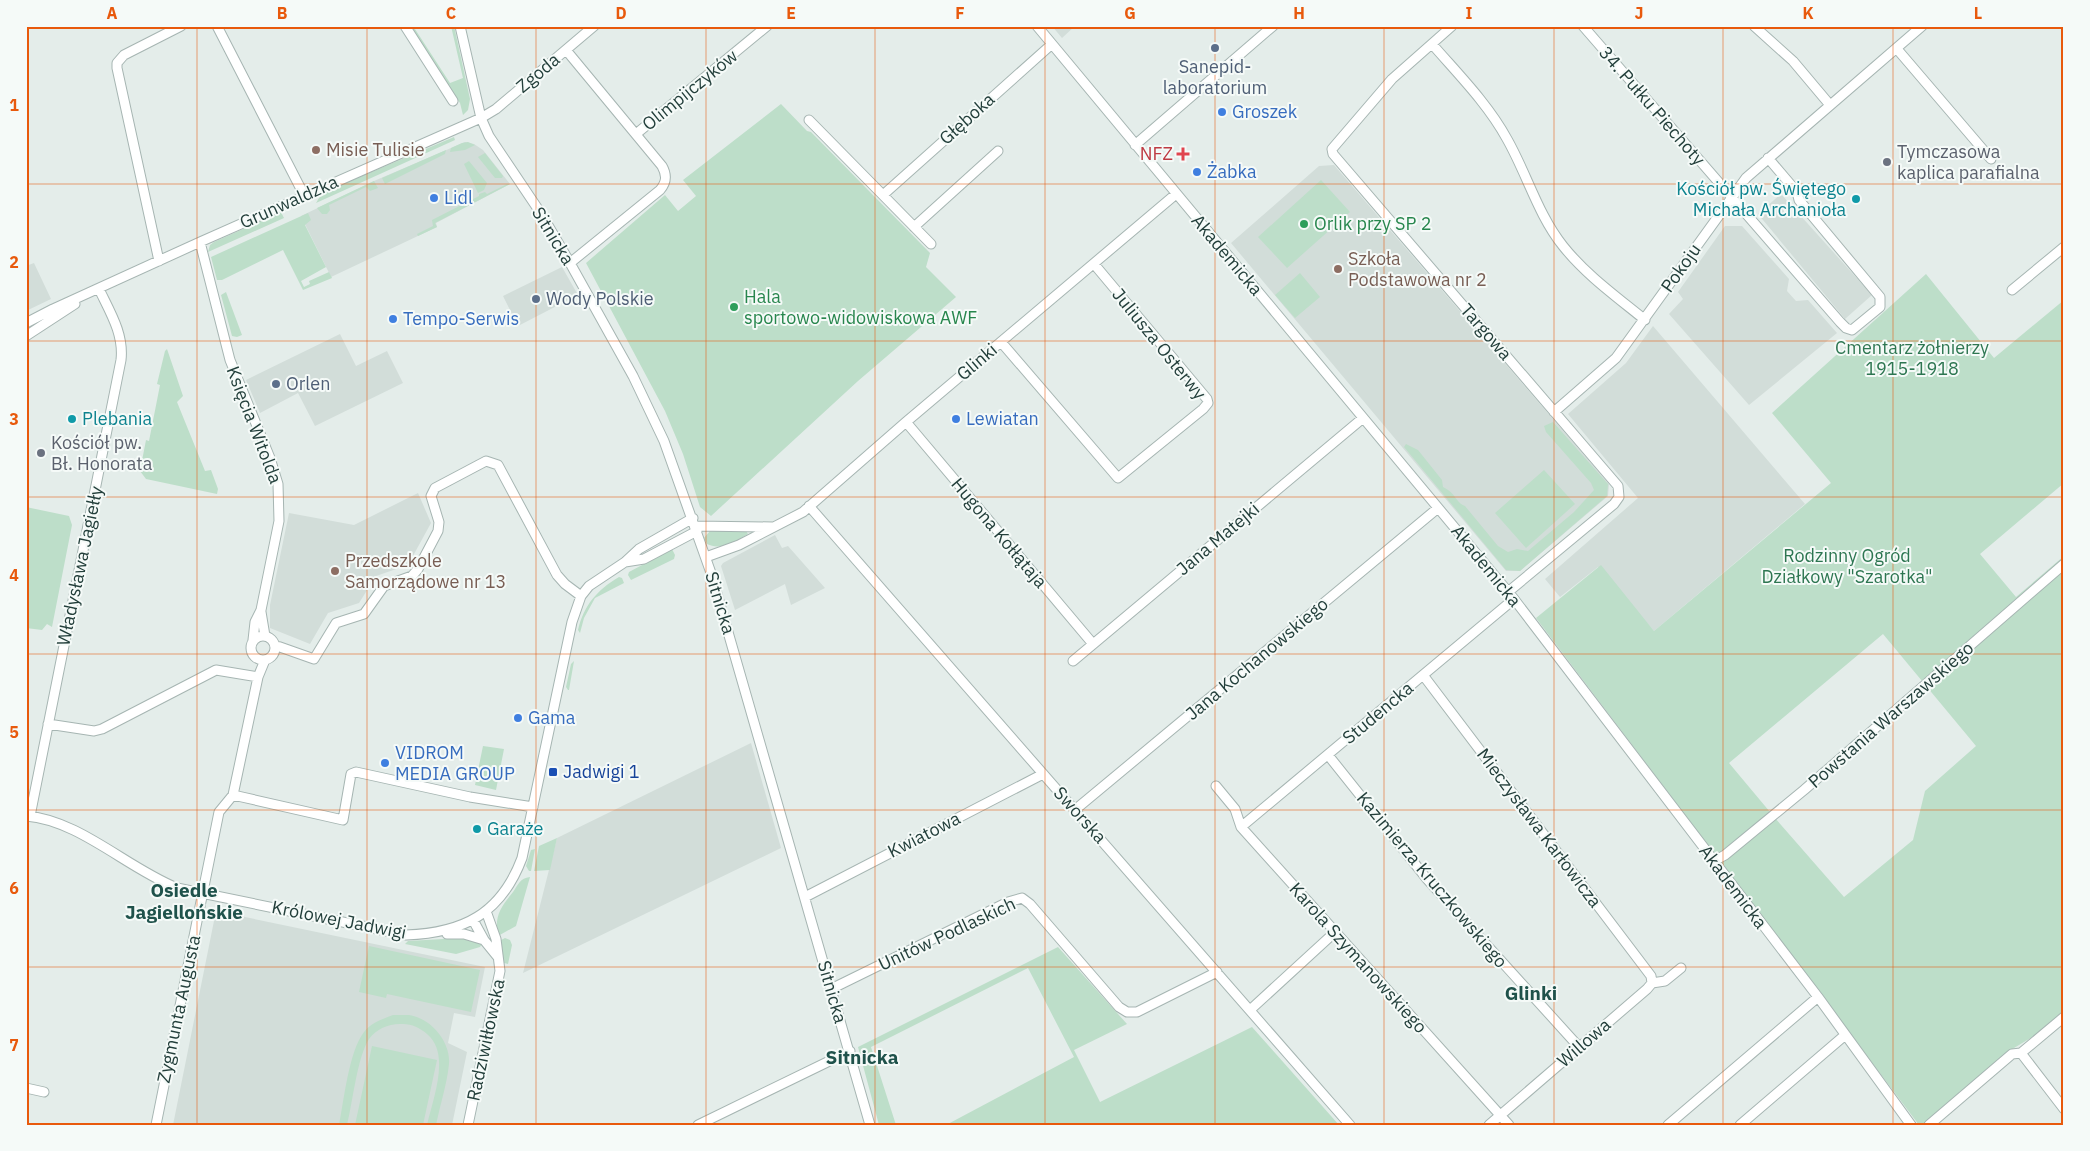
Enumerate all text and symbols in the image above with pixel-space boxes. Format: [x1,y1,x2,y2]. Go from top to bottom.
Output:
text: A [107,3,118,23]
text: B [277,3,288,23]
text: C [446,3,456,23]
text: D [615,3,627,23]
text: E [786,3,796,23]
text: F [955,3,965,23]
text: G [1124,3,1136,23]
text: H [1293,3,1305,23]
text: I [1466,3,1473,23]
text: J [1635,3,1643,23]
text: K [1802,3,1814,23]
text: L [1974,3,1982,23]
street label: 34. Pułku Piechoty [1594,41,1710,170]
marker: Sanepid- laboratorium [1209,42,1221,54]
street label: Olimpijczyków [637,44,742,135]
street label: Zgoda [511,47,565,97]
place label: Sanepid- laboratorium [1163,55,1267,99]
street label: Głęboka [934,87,1000,150]
text: 1 [9,95,19,115]
place label: Groszek [1232,100,1298,123]
marker: Groszek [1216,106,1228,118]
place label: Misie Tulisie [326,138,425,161]
place label: Tymczasowa kaplica parafialna [1897,140,2040,184]
place label: NFZ [1140,142,1173,165]
marker: Misie Tulisie [310,144,322,156]
marker: NFZ [1177,148,1189,160]
marker: Tymczasowa kaplica parafialna [1881,156,1893,168]
place label: Żabka [1207,160,1257,183]
marker: Żabka [1191,166,1203,178]
street label: Grunwaldzka [236,169,342,233]
place label: Kościół pw. Świętego Michała Archanioła [1676,177,1846,221]
place label: Lidl [444,186,473,209]
marker: Lidl [428,192,440,204]
marker: Kościół pw. Świętego Michała Archanioła [1850,193,1862,205]
street label: Sitnicka [527,202,580,269]
street label: Akademicka [1187,209,1268,300]
place label: Orlik przy SP 2 [1314,212,1432,235]
marker: Orlik przy SP 2 [1298,218,1310,230]
street label: Pokoju [1656,239,1706,297]
place label: Szkoła Podstawowa nr 2 [1348,247,1487,291]
text: 2 [9,252,19,272]
marker: Szkoła Podstawowa nr 2 [1332,263,1344,275]
street label: Juliusza Osterwy [1107,283,1211,404]
place label: Hala sportowo-widowiskowa AWF [744,285,977,329]
place label: Wody Polskie [546,287,654,310]
marker: Wody Polskie [530,293,542,305]
street label: Targowa [1456,299,1517,365]
marker: Hala sportowo-widowiskowa AWF [728,301,740,313]
place label: Tempo-Serwis [403,307,519,330]
marker: Tempo-Serwis [387,313,399,325]
park label: Cmentarz żołnierzy 1915-1918 [1835,336,1989,380]
street label: Glinki [952,338,1002,385]
street label: Księcia Witolda [222,363,288,487]
place label: Orlen [286,372,330,395]
marker: Orlen [270,378,282,390]
place label: Plebania [82,407,152,430]
place label: Lewiatan [966,407,1039,430]
text: 3 [9,409,19,429]
marker: Plebania [66,413,78,425]
marker: Lewiatan [950,413,962,425]
place label: Kościół pw. Bł. Honorata [51,431,153,475]
marker: Kościół pw. Bł. Honorata [35,447,47,459]
street label: Hugona Kołłątaja [946,473,1053,593]
street label: Władysława Jagiełły [51,484,108,648]
street label: Jana Matejki [1171,497,1264,580]
street label: Akademicka [1446,520,1527,612]
park label: Rodzinny Ogród Działkowy "Szarotka" [1762,544,1932,588]
place label: Przedszkole Samorządowe nr 13 [345,549,506,593]
text: 4 [9,565,19,585]
marker: Przedszkole Samorządowe nr 13 [329,565,341,577]
street label: Sitnicka [700,569,741,637]
street label: Jana Kochanowskiego [1181,592,1333,725]
street label: Powstania Warszawskiego [1803,636,1978,793]
street label: Studencka [1337,676,1418,749]
place label: Gama [528,706,576,729]
marker: Gama [512,712,524,724]
text: 5 [9,722,19,742]
place label: VIDROM MEDIA GROUP [395,741,515,785]
street label: Mieczysława Karłowicza [1472,743,1607,912]
marker: VIDROM MEDIA GROUP [379,757,391,769]
place label: Jadwigi 1 [563,760,640,783]
marker: Jadwigi 1 [547,766,559,778]
street label: Sworska [1049,781,1112,848]
street label: Kazimierza Kruczkowskiego [1352,787,1513,973]
street label: Kwiatowa [883,806,964,863]
place label: Garaże [487,817,543,840]
marker: Garaże [471,823,483,835]
street label: Akademicka [1694,840,1773,934]
street label: Karola Szymanowskiego [1284,877,1432,1038]
text: 6 [9,878,19,898]
district label: Osiedle Jagiellońskie [125,878,243,924]
street label: Unitów Podlaskich [874,892,1019,975]
street label: Królowej Jadwigi [270,895,408,944]
street label: Zygmunta Augusta [152,932,205,1085]
street label: Sitnicka [813,958,852,1026]
street label: Radziwiłłowska [461,976,510,1103]
district label: Glinki [1505,981,1557,1005]
street label: Willowa [1552,1013,1615,1072]
text: 7 [9,1035,19,1055]
district label: Sitnicka [826,1045,899,1069]

